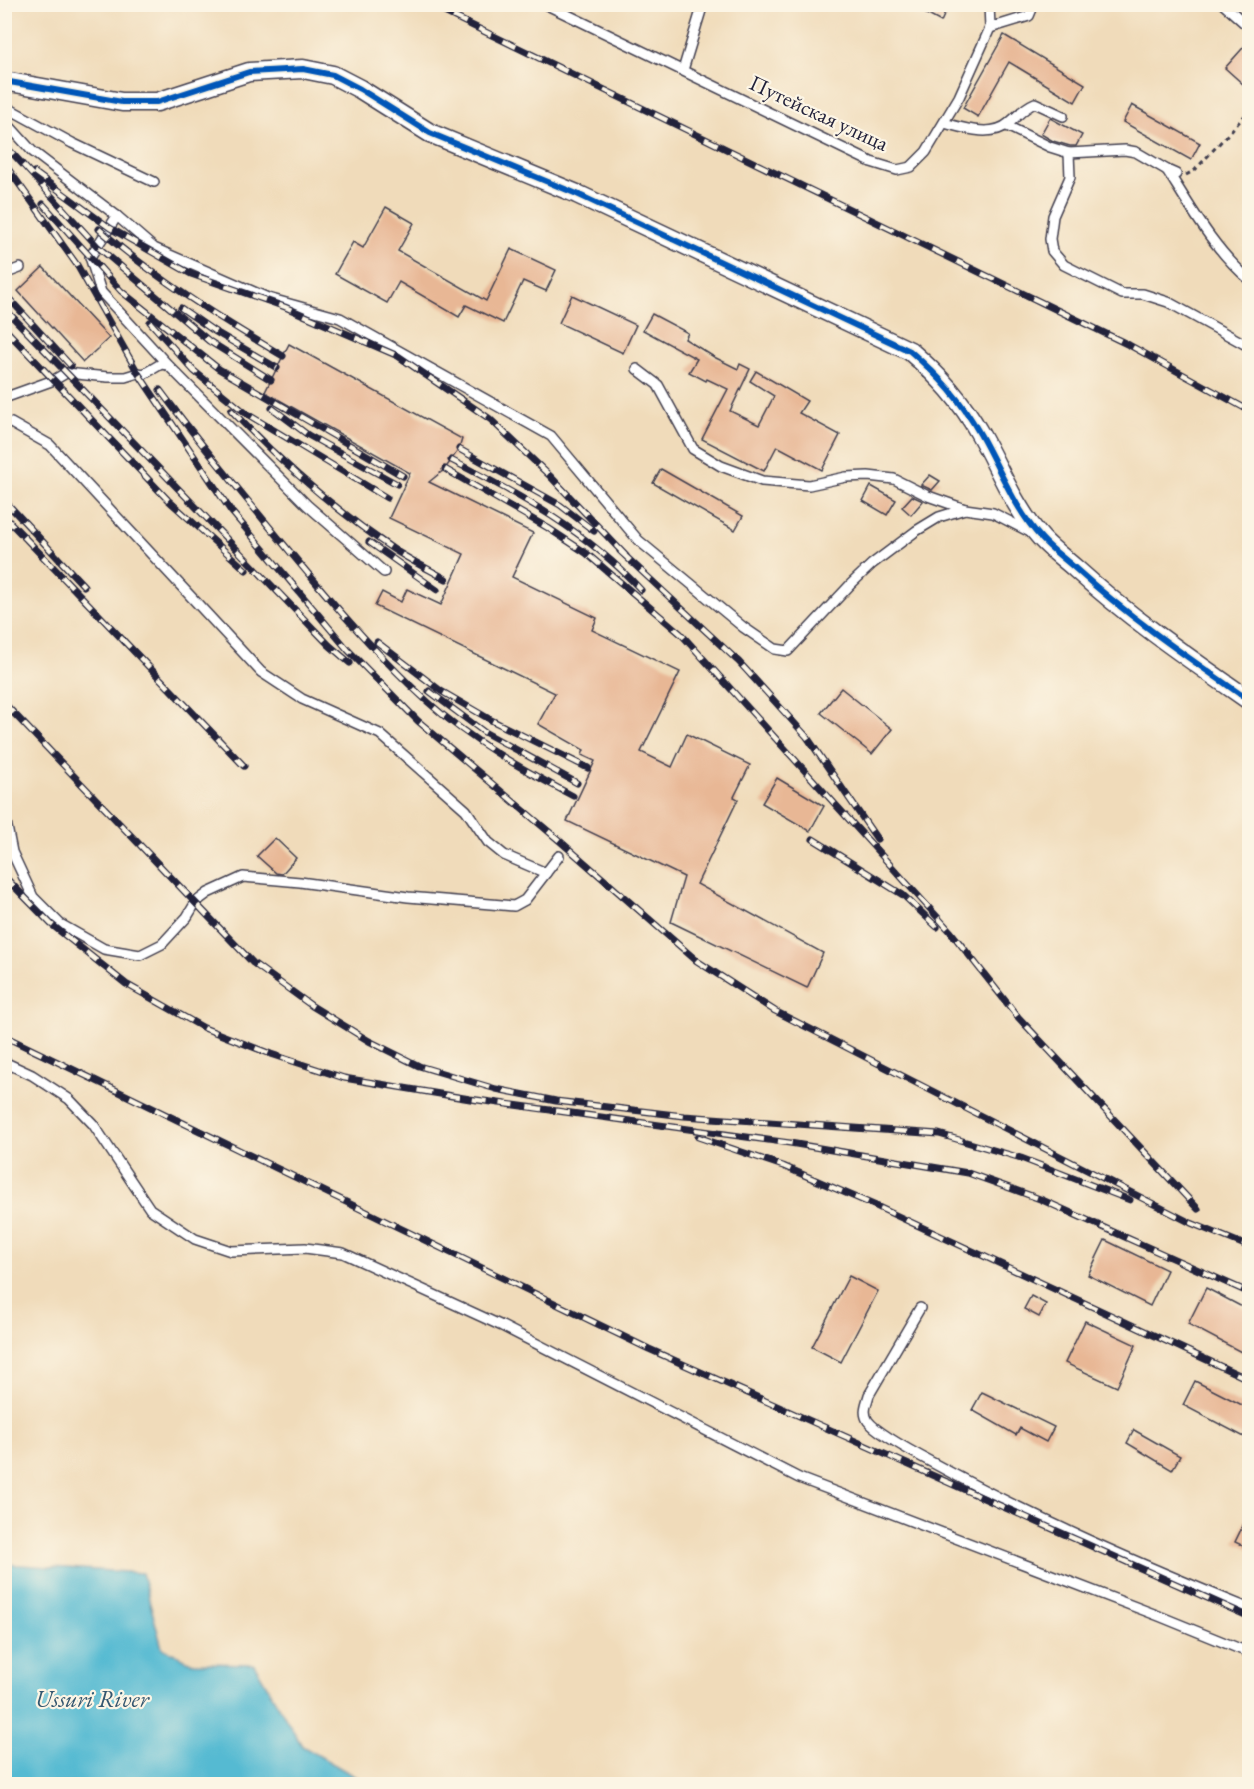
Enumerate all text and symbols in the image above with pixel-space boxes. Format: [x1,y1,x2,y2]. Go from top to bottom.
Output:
street label: Путейская улица [745,68,893,158]
water label: Ussuri River [35,1683,151,1714]

